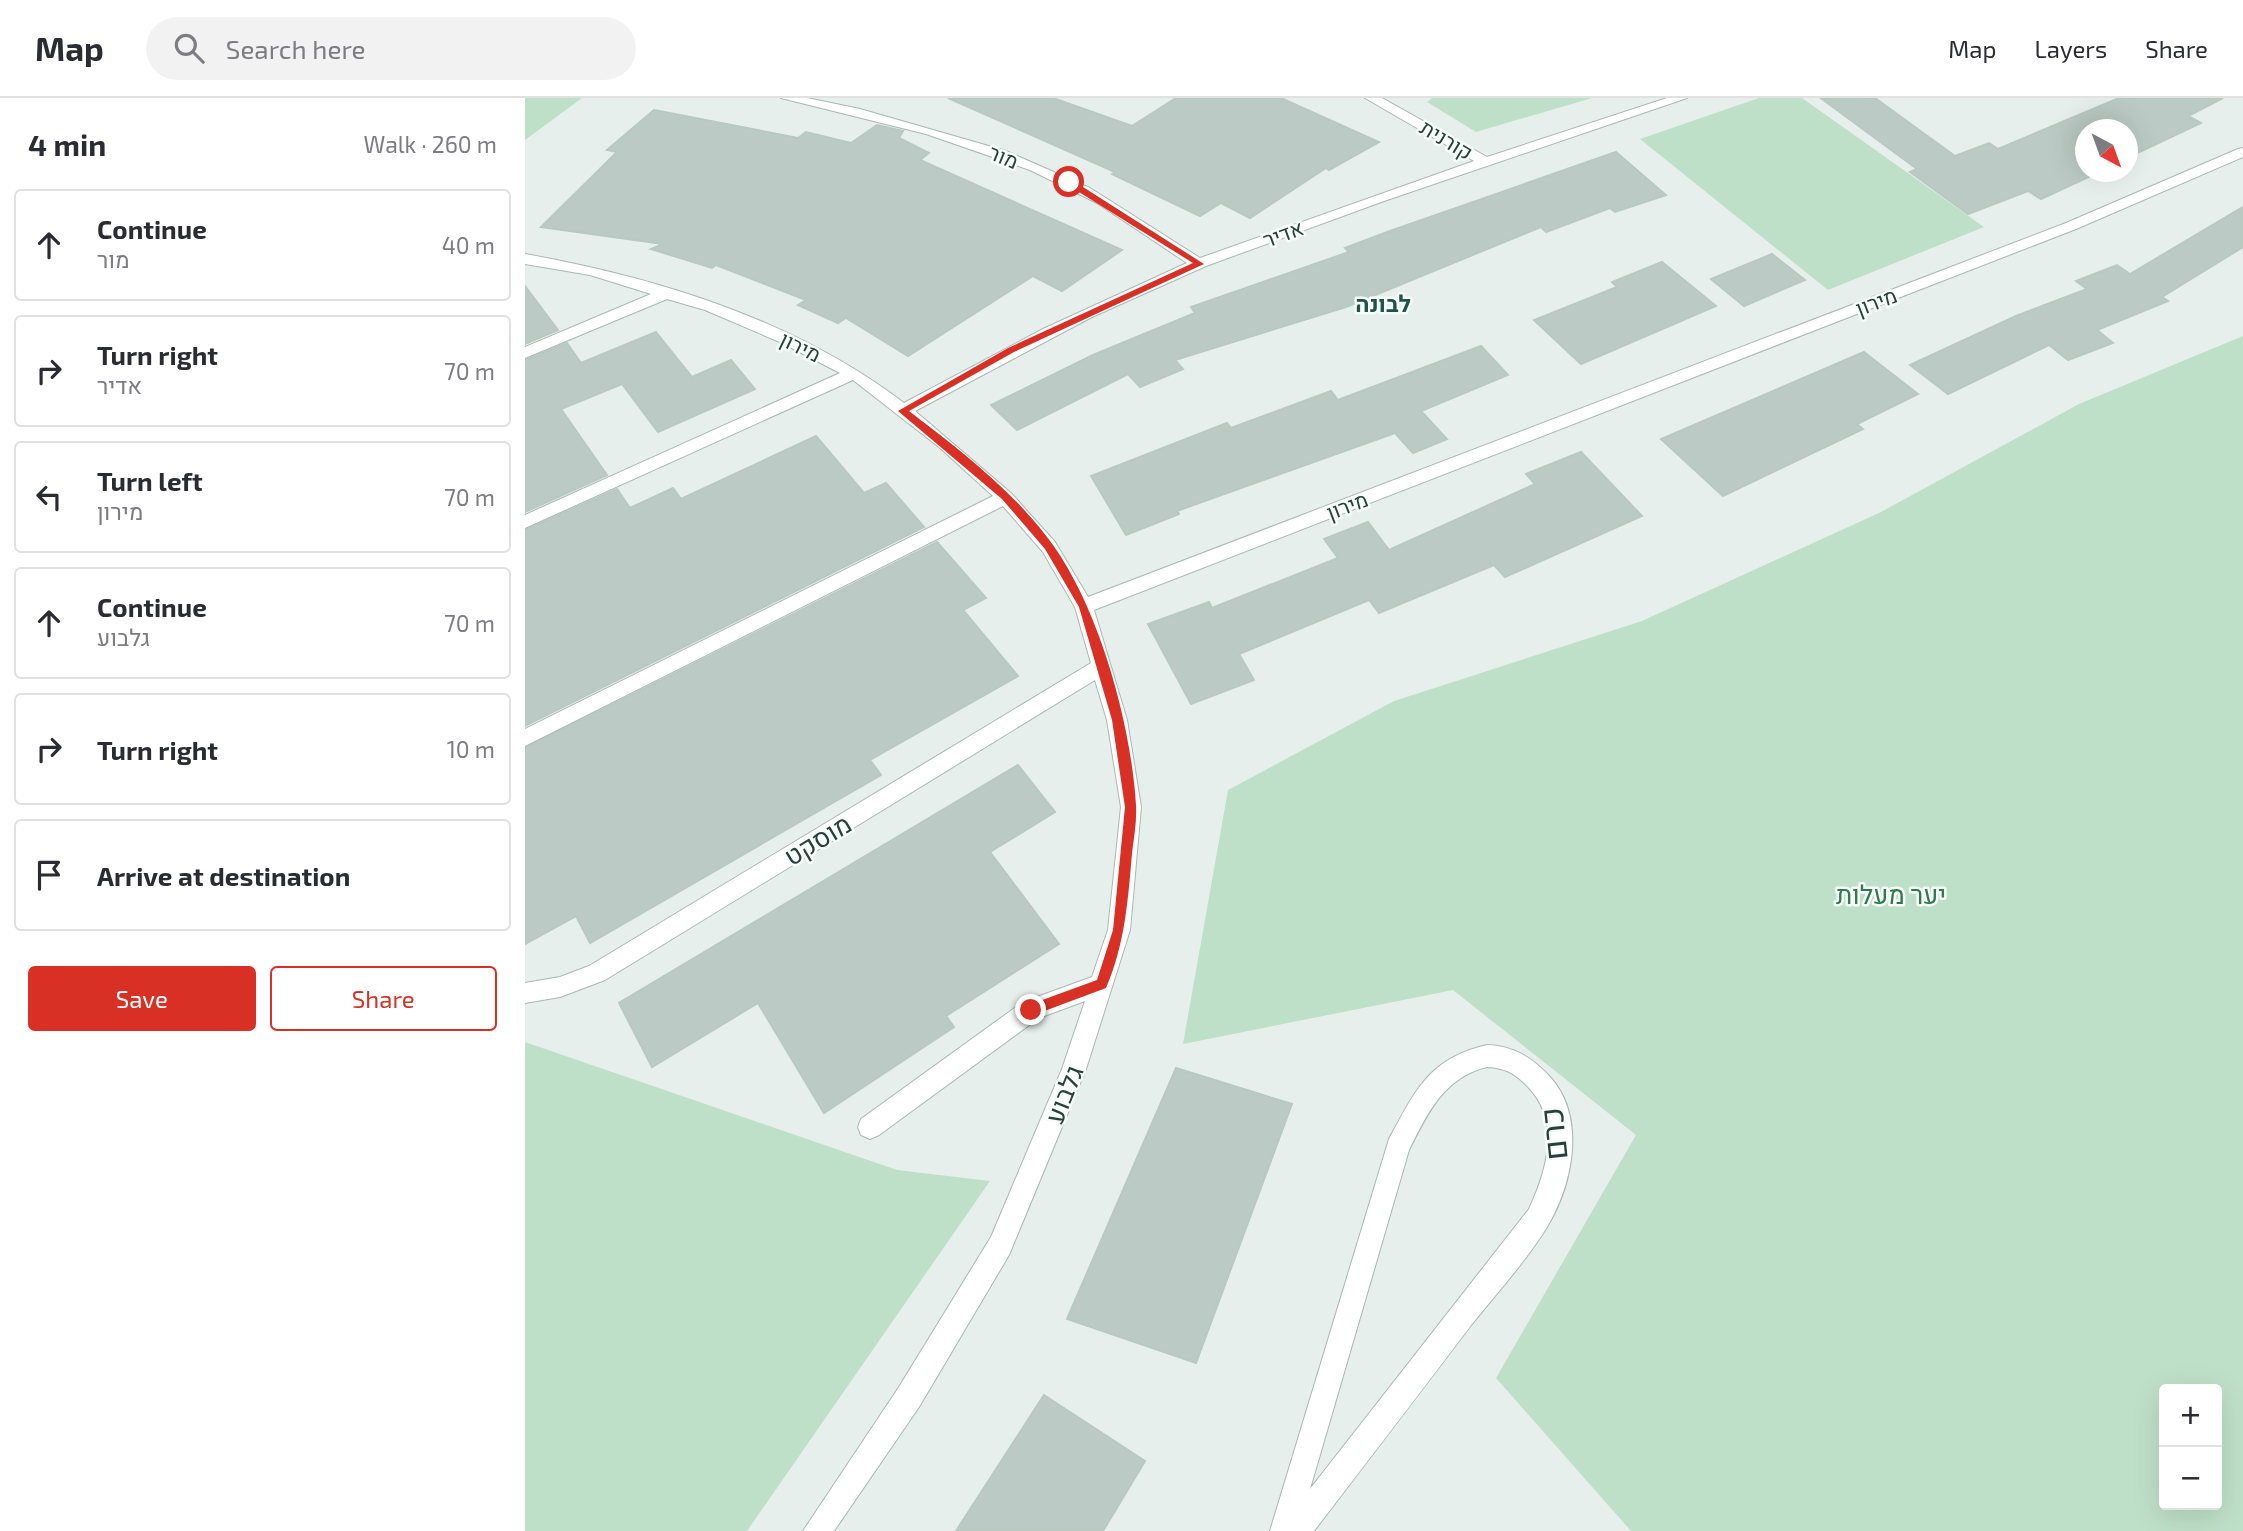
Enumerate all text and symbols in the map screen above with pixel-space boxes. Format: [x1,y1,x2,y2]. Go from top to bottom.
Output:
search box [146,17,636,80]
text: Map [35,28,104,68]
icon: search [170,29,208,67]
text: Search here [226,33,365,64]
text: Map [1948,34,1996,63]
text: Layers [2034,34,2107,63]
text: Share [2145,34,2208,63]
street label: קורנית [1416,114,1478,164]
north arrow [2075,119,2138,182]
text: 4 min [28,126,106,162]
text: Walk · 260 m [364,130,497,158]
street label: מור [985,139,1023,173]
route start [1053,166,1084,197]
text: Continue [97,213,207,244]
street label: אדיר [1259,214,1307,252]
icon: ahead [30,226,68,264]
text: 40 m [442,231,495,259]
text: מור [97,245,130,273]
street label: מירון [1852,282,1900,320]
district label: לבונה [1355,289,1411,317]
street label: מירון [777,326,825,366]
text: Turn right [97,339,218,370]
icon: right [30,352,68,390]
text: 70 m [444,357,495,385]
text: אדיר [97,371,142,399]
text: Turn left [97,465,203,496]
icon: left [30,478,68,516]
text: 70 m [444,483,495,511]
street label: מירון [1323,486,1371,524]
text: מירון [97,497,143,525]
text: Continue [97,591,207,622]
icon: ahead [30,604,68,642]
text: 70 m [444,609,495,637]
text: גלבוע [97,623,150,651]
icon: right [30,730,68,768]
text: Turn right [97,734,218,765]
text: 10 m [447,735,495,763]
street label: מוסקט [778,807,856,871]
icon: arrive [30,856,68,894]
text: Arrive at destination [97,860,350,891]
park label: יער מעלות [1836,878,1946,909]
button: Save [28,966,256,1031]
button: Share [270,966,497,1031]
route end [1015,994,1046,1025]
street label: גלבוע [1037,1060,1089,1128]
street label: כרם [1530,1106,1574,1162]
map controls [2159,1384,2222,1510]
button: + [2159,1384,2222,1447]
button: − [2159,1447,2222,1510]

